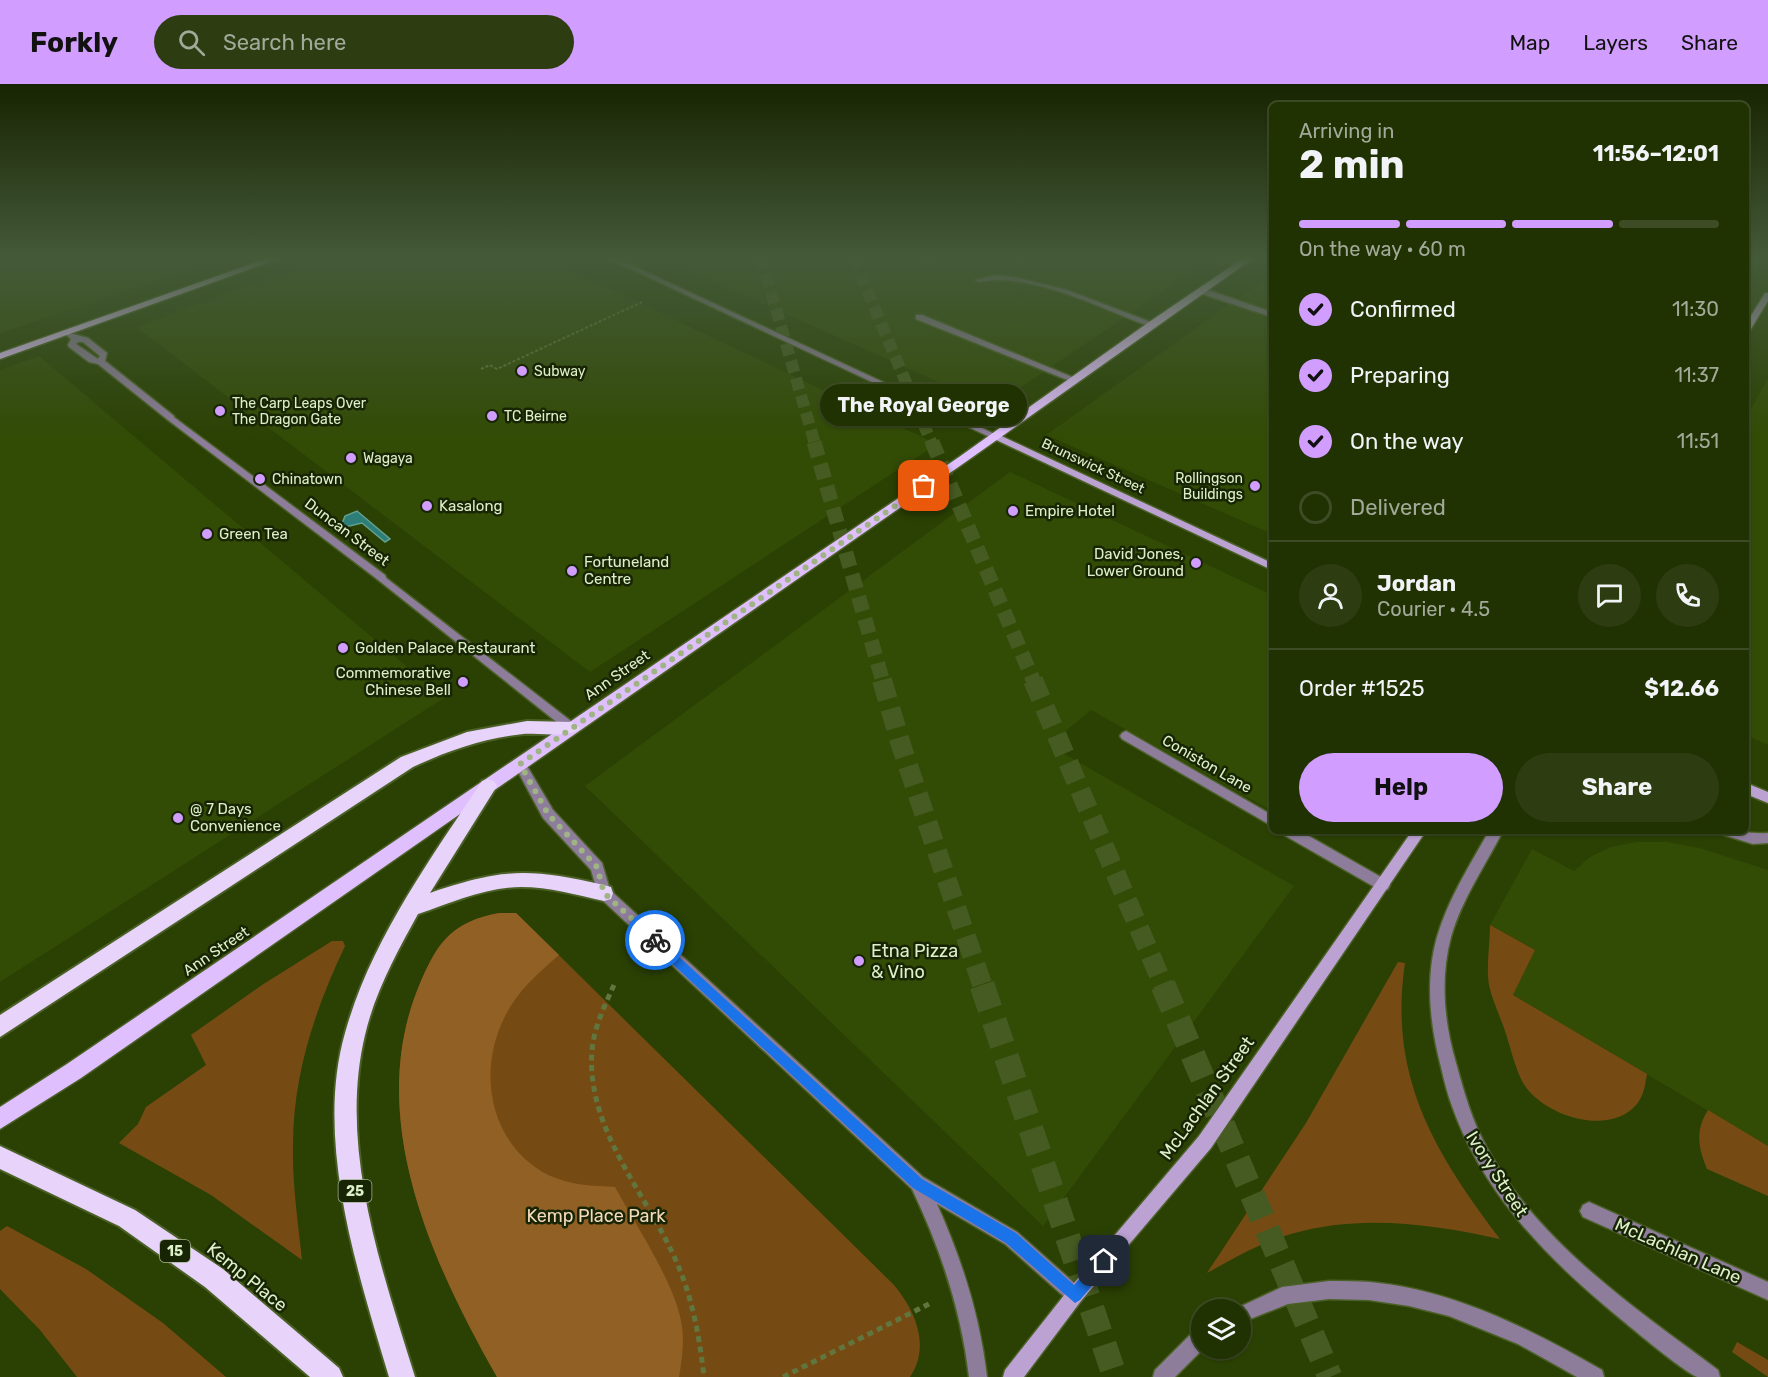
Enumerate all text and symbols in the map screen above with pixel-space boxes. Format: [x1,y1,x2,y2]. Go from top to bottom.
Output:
search box [154,15,574,69]
text: Forkly [30,26,118,59]
icon: search [175,26,208,59]
text: Search here [223,29,346,56]
text: Map [1509,30,1550,55]
text: Layers [1583,30,1648,55]
text: Share [1681,30,1738,55]
text: Arriving in [1299,119,1394,143]
text: 11:56–12:01 [1593,140,1719,167]
text: 2 min [1299,142,1405,188]
text: On the way · 60 m [1299,237,1466,261]
icon: check [1299,293,1332,326]
text: Confirmed [1350,296,1456,323]
text: 11:30 [1672,297,1719,321]
icon: check [1299,359,1332,392]
text: Preparing [1350,362,1450,389]
place label: Subway [534,363,586,380]
text: 11:37 [1674,363,1719,387]
marker: Subway [515,364,529,378]
callout: The Royal George [820,384,1028,426]
text: The Royal George [837,393,1010,417]
place label: The Carp Leaps Over The Dragon Gate [232,395,367,428]
marker: The Carp Leaps Over The Dragon Gate [213,404,227,418]
place label: TC Beirne [504,408,567,425]
marker: TC Beirne [485,409,499,423]
icon: check [1299,425,1332,458]
text: On the way [1350,428,1464,455]
text: 11:51 [1677,429,1719,453]
street label: Brunswick Street [1039,435,1148,498]
place label: Wagaya [363,450,413,467]
marker: Wagaya [344,451,358,465]
pin [898,460,949,511]
icon: bag [907,469,940,502]
place label: Rollingson Buildings [1175,470,1243,503]
place label: Chinatown [272,471,342,488]
marker: Chinatown [253,472,267,486]
marker: Rollingson Buildings [1248,479,1262,493]
street label: Duncan Street [301,494,393,570]
text: Delivered [1350,494,1446,521]
place label: Kasalong [439,497,502,515]
marker: Kasalong [420,499,434,513]
place label: Empire Hotel [1025,502,1115,520]
marker: Empire Hotel [1006,504,1020,518]
place label: Green Tea [219,525,288,543]
marker: Green Tea [200,527,214,541]
place label: David Jones, Lower Ground [1087,545,1184,580]
place label: Fortuneland Centre [584,553,669,588]
marker: David Jones, Lower Ground [1189,556,1203,570]
marker: Fortuneland Centre [565,564,579,578]
button: person [1299,564,1362,627]
button: chat [1578,564,1641,627]
button: phone [1656,564,1719,627]
text: Jordan [1377,570,1456,597]
text: Courier · 4.5 [1377,597,1490,621]
place label: Golden Palace Restaurant [355,639,535,657]
marker: Golden Palace Restaurant [336,641,350,655]
street label: Ann Street [581,646,653,704]
place label: Commemorative Chinese Bell [336,664,451,699]
marker: Commemorative Chinese Bell [456,675,470,689]
text: Order #1525 [1299,675,1424,702]
text: $12.66 [1644,675,1719,702]
street label: Coniston Lane [1159,731,1255,797]
button: Help [1299,753,1503,822]
button: Share [1515,753,1719,822]
place label: @ 7 Days Convenience [190,800,281,835]
marker: @ 7 Days Convenience [171,811,185,825]
courier [625,910,685,970]
street label: Ann Street [180,922,252,980]
icon: bike [639,924,672,957]
place label: Etna Pizza & Vino [871,940,958,983]
marker: Etna Pizza & Vino [852,954,866,968]
street label: McLachlan Street [1155,1032,1259,1164]
street label: Ivory Street [1461,1127,1533,1221]
road number: 25 [338,1180,372,1202]
park label: Kemp Place Park [526,1205,666,1227]
street label: McLachlan Lane [1611,1213,1745,1289]
pin [1078,1235,1129,1286]
street label: Kemp Place [202,1238,292,1316]
road number: 15 [160,1240,190,1262]
icon: home [1087,1244,1120,1277]
map controls [1191,1299,1251,1359]
button: layers [1191,1299,1251,1359]

